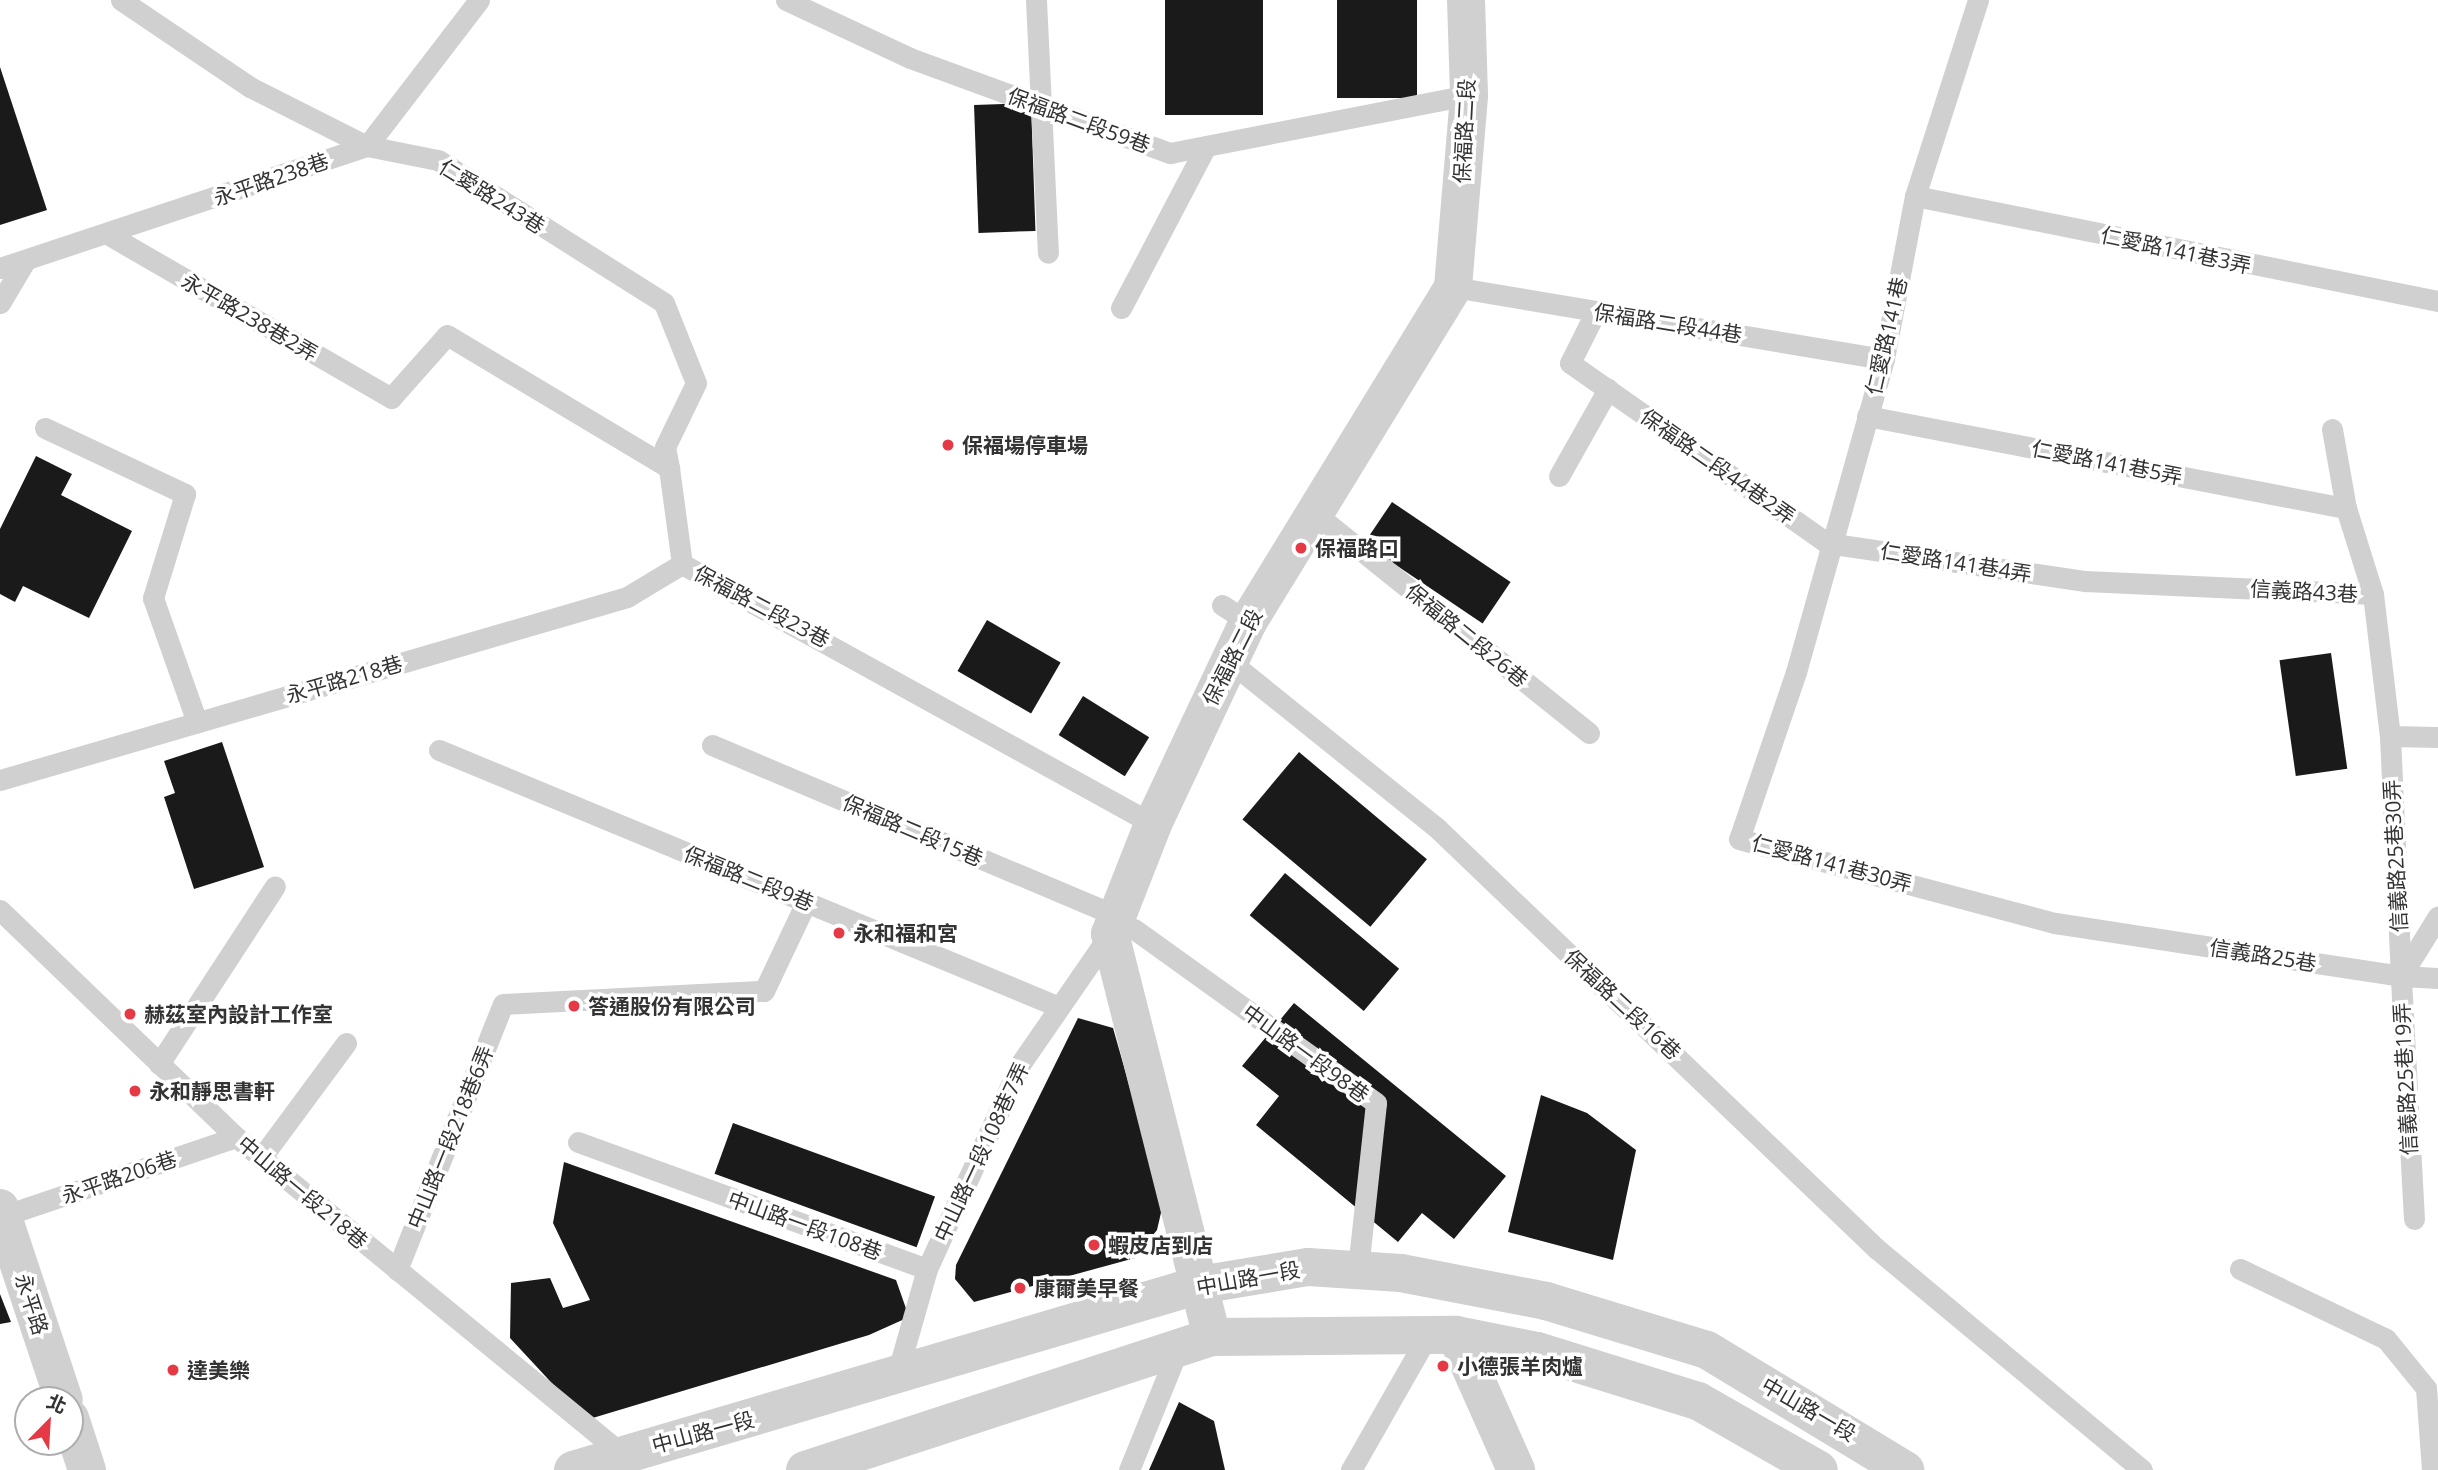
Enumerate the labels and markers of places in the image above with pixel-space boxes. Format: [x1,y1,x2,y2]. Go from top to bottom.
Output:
place label: 保福場停車場 [962,432,1088,458]
marker: 保福場停車場 [940,437,956,453]
place label: 保福路口 [1315,535,1399,561]
marker: 保福路口 [1293,540,1309,556]
place label: 永和福和宮 [853,920,958,946]
marker: 永和福和宮 [831,925,847,941]
place label: 答通股份有限公司 [588,993,756,1019]
marker: 答通股份有限公司 [566,998,582,1014]
place label: 赫茲室內設計工作室 [144,1001,333,1027]
marker: 赫茲室內設計工作室 [122,1006,138,1022]
place label: 永和靜思書軒 [149,1078,275,1104]
marker: 永和靜思書軒 [127,1083,143,1099]
place label: 蝦皮店到店 [1108,1232,1213,1258]
marker: 蝦皮店到店 [1086,1237,1102,1253]
place label: 康爾美早餐 [1034,1275,1139,1301]
marker: 康爾美早餐 [1012,1280,1028,1296]
place label: 小德張羊肉爐 [1457,1353,1583,1379]
place label: 達美樂 [187,1357,250,1383]
marker: 小德張羊肉爐 [1435,1358,1451,1374]
marker: 達美樂 [165,1362,181,1378]

